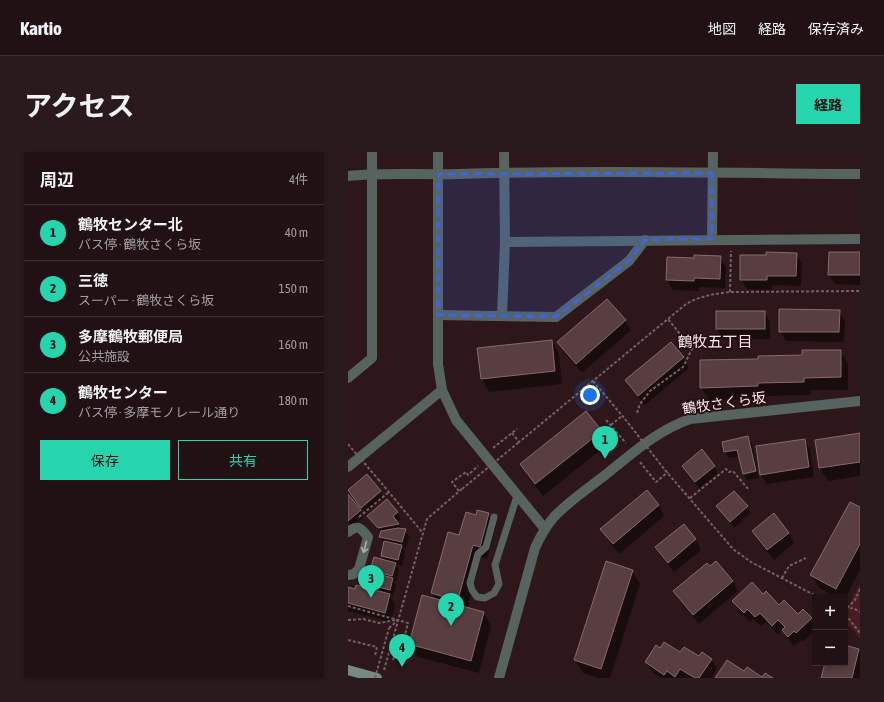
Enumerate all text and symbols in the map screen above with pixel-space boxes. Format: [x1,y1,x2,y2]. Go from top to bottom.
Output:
text: Kartio [20,17,62,39]
text: 地図 [708,21,736,37]
text: 経路 [758,21,786,37]
text: 保存済み [808,21,864,37]
button: 経路 [796,84,860,124]
text: アクセス [24,90,135,122]
text: 周辺 [40,170,74,190]
text: 4件 [289,172,308,187]
text: 鶴牧センター北 [78,216,183,233]
text: 1 [50,225,56,240]
text: 40 m [285,225,308,240]
text: バス停 · 鶴牧さくら坂 [78,237,201,252]
text: 三徳 [78,272,108,289]
text: 2 [50,281,56,296]
text: 150 m [279,281,308,296]
text: スーパー · 鶴牧さくら坂 [78,293,214,308]
text: 多摩鶴牧郵便局 [78,328,183,345]
district label: 鶴牧五丁目 [677,333,753,350]
text: 3 [50,337,56,352]
text: 160 m [279,337,308,352]
text: 公共施設 [78,349,130,364]
text: 鶴牧センター [78,384,168,401]
your location [580,385,600,405]
street label: 鶴牧さくら坂 [681,389,767,417]
text: 4 [50,393,56,408]
text: 180 m [279,393,308,408]
text: バス停 · 多摩モノレール通り [78,405,240,420]
pin: 1 [592,426,618,459]
button: 保存 [40,440,170,480]
button: 共有 [178,440,308,480]
one-way arrow [361,540,368,553]
pin: 3 [358,565,384,598]
pin: 2 [438,593,464,626]
map controls [812,594,848,666]
button: + [812,594,848,630]
button: − [812,630,848,666]
pin: 4 [389,634,415,667]

